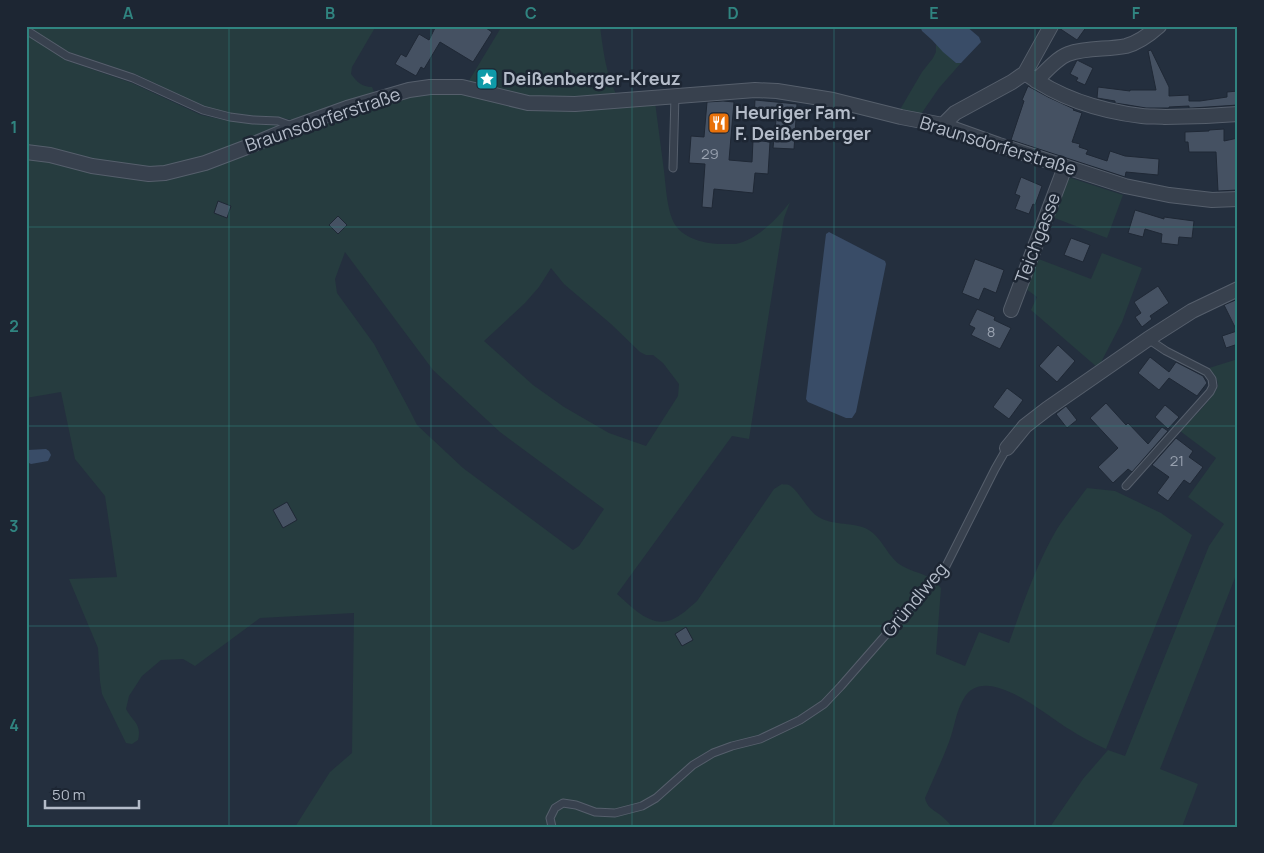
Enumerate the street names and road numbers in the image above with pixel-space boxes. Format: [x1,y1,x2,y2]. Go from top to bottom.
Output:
street label: Braunsdorferstraße [242,81,403,157]
street label: Braunsdorferstraße [917,110,1080,180]
street label: Teichgasse [1009,189,1065,286]
street label: Gründlweg [876,557,952,642]

